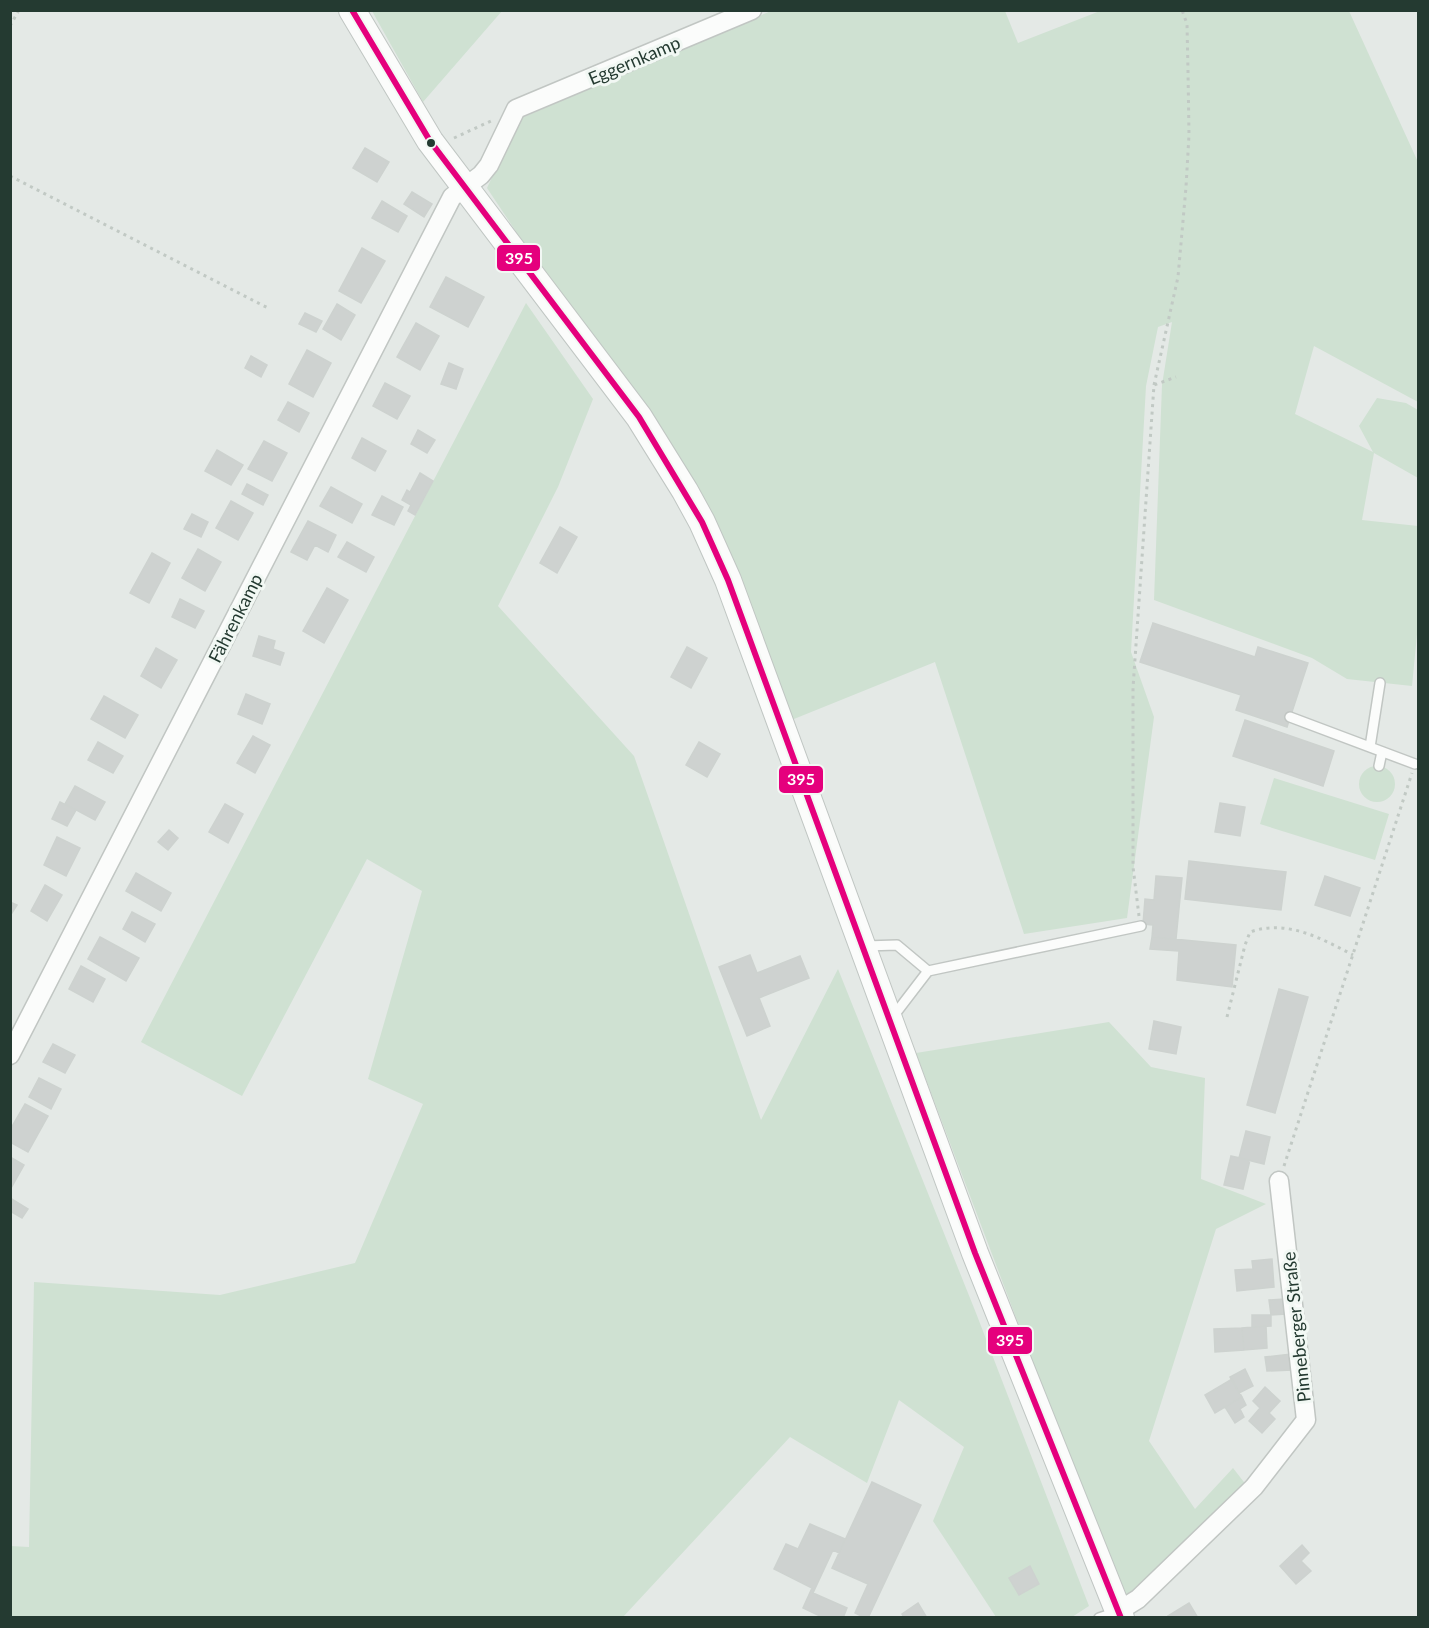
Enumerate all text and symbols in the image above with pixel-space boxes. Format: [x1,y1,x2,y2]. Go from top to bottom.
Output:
street label: Eggernkamp [585,31,683,89]
unlabelled marker [425,137,437,149]
line badge: 395 [496,244,541,272]
text: 395 [505,248,533,267]
street label: Fährenkamp [203,570,267,666]
line badge: 395 [778,765,824,794]
text: 395 [787,769,815,788]
street label: Pinneberger Straße [1277,1251,1315,1403]
line badge: 395 [987,1326,1033,1355]
text: 395 [996,1330,1024,1349]

